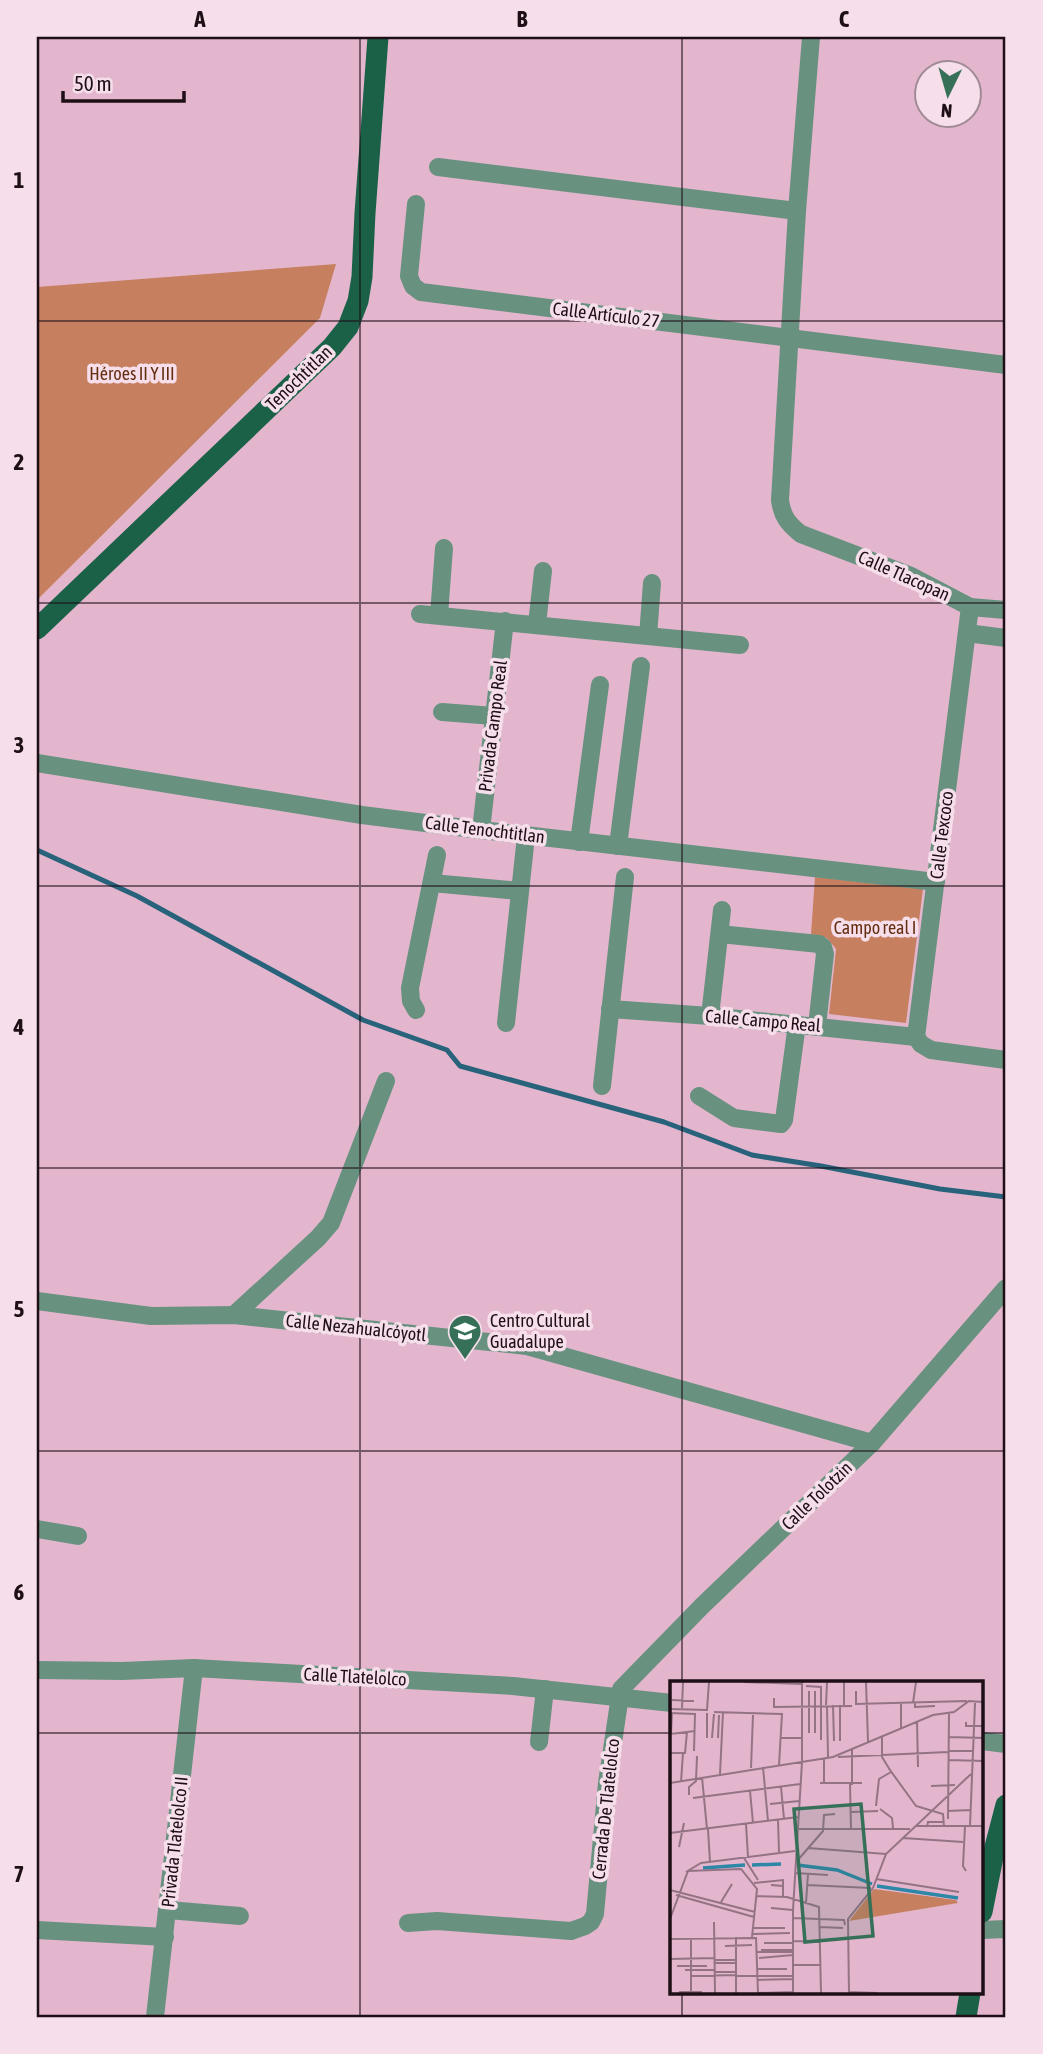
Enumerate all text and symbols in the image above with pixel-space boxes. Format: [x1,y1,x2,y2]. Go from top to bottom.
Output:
text: A [193,6,206,32]
text: B [517,6,528,32]
text: C [839,6,850,32]
scale bar [63,60,184,104]
north arrow [914,60,984,130]
text: 50 m [74,71,112,95]
text: N [940,99,953,122]
text: 1 [14,167,25,193]
street label: Calle Artículo 27 [551,298,661,331]
street label: Tenochtitlan [261,341,336,414]
park label: Héroes II Y III [89,363,175,384]
text: 2 [14,449,24,475]
street label: Calle Tlacopan [855,546,953,605]
street label: Privada Campo Real [474,659,511,793]
text: 3 [14,732,24,758]
street label: Calle Texcoco [926,790,957,880]
street label: Calle Tenochtitlan [424,812,546,847]
park label: Campo real I [834,917,916,938]
street label: Calle Campo Real [705,1005,822,1036]
text: 4 [13,1014,25,1040]
text: 5 [14,1296,25,1322]
street label: Calle Nezahualcóyotl [285,1310,428,1345]
place label: Centro Cultural Guadalupe [490,1310,590,1352]
school or university icon: Centro Cultural Guadalupe [446,1312,484,1361]
street label: Calle Tolotzin [777,1457,856,1534]
text: 6 [14,1579,25,1605]
street label: Calle Tlatelolco [303,1663,407,1690]
inset map [670,1681,984,1994]
street label: Cerrada De Tlatelolco [588,1737,623,1880]
street label: Privada Tlatelolco II [157,1775,192,1908]
text: 7 [14,1861,24,1887]

